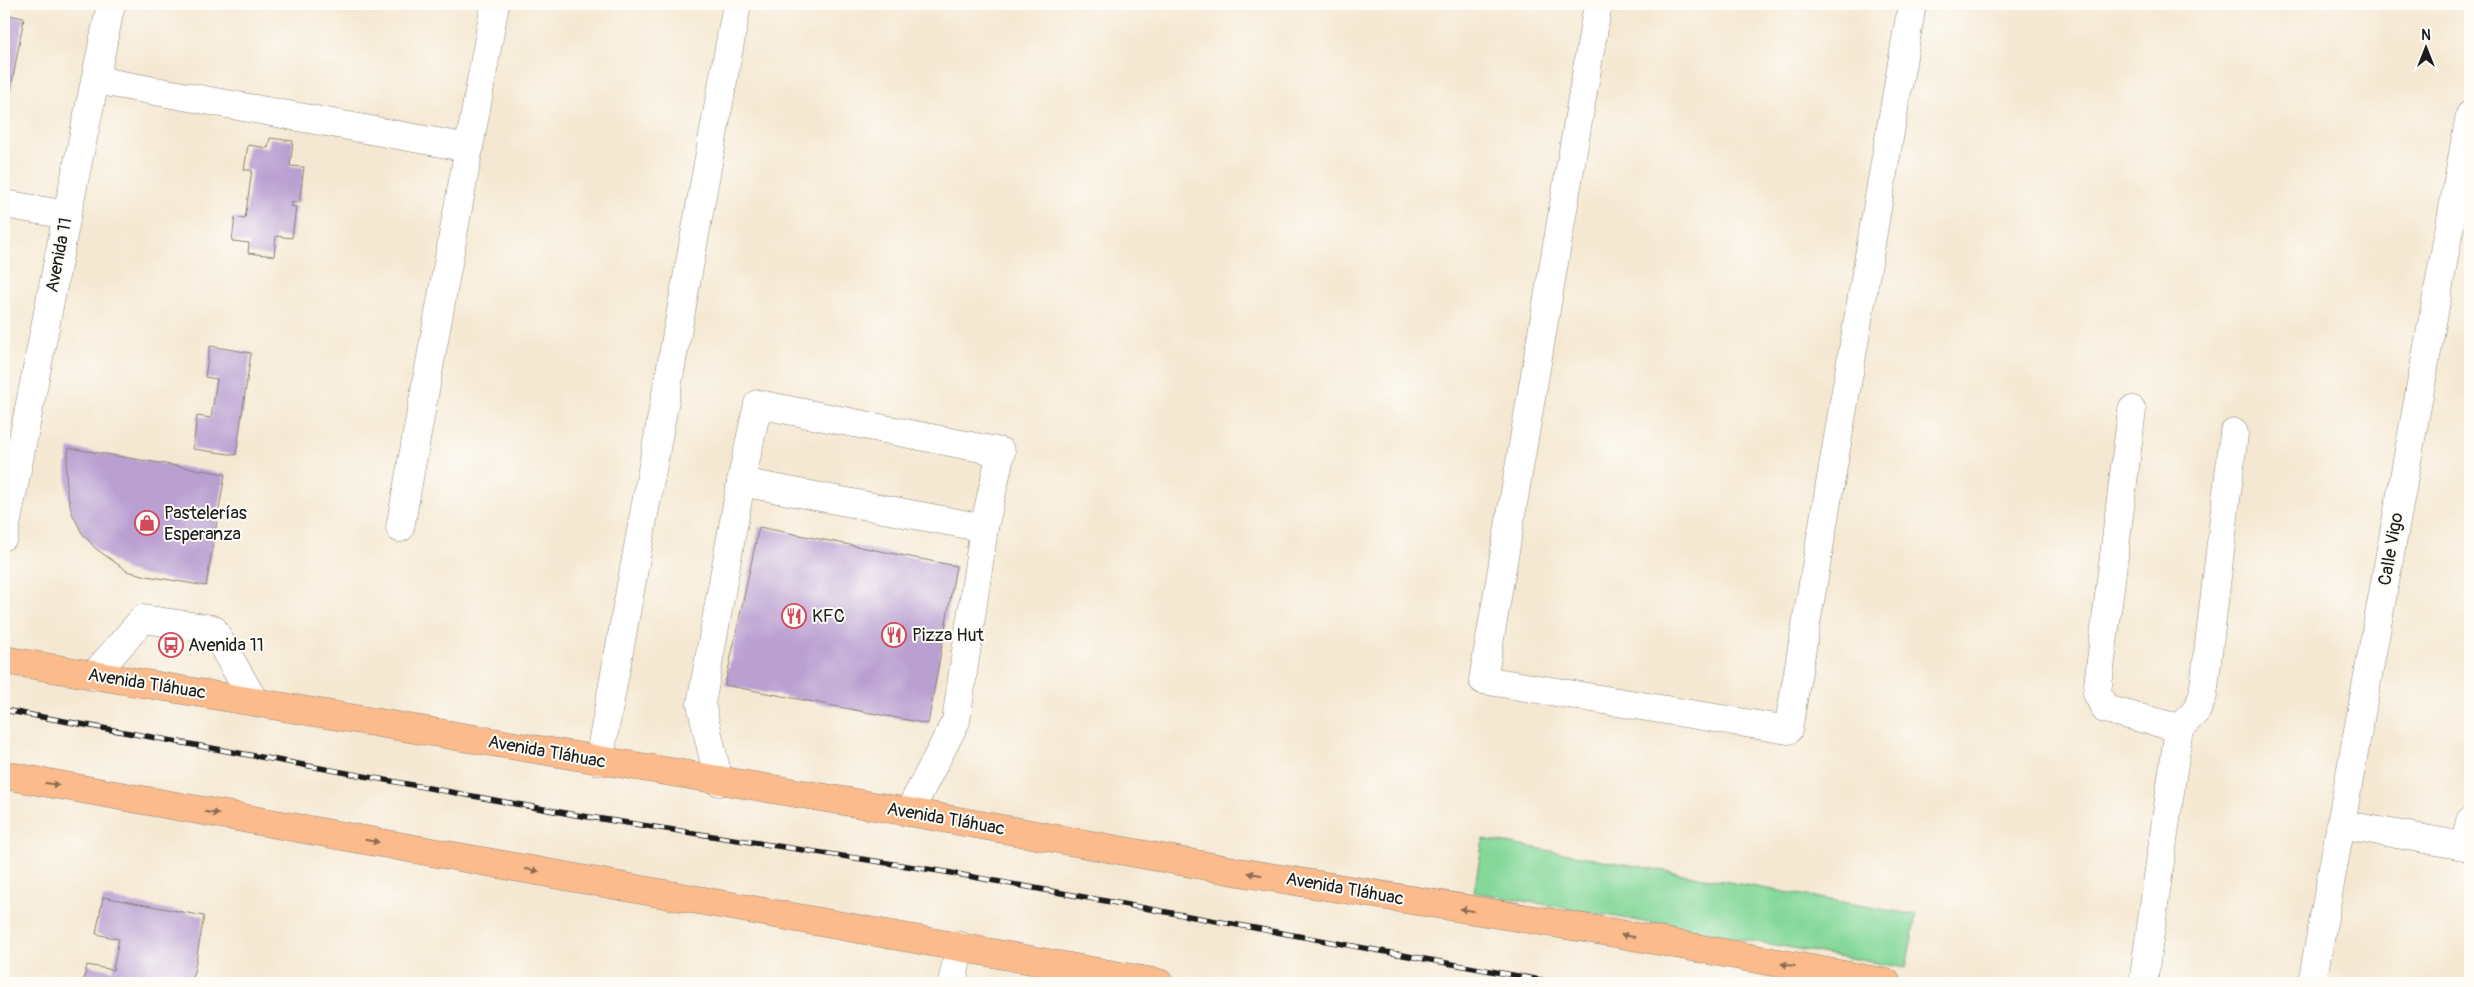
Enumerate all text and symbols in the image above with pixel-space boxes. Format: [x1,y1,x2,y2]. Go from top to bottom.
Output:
north arrow [2402,22,2452,72]
text: N [2421,27,2431,44]
street label: Avenida 11 [40,216,78,294]
place label: Pastelerías Esperanza [164,502,247,546]
shop icon: Pastelerías Esperanza [134,510,160,536]
street label: Calle Vigo [2373,510,2409,587]
restaurant icon: KFC [781,603,807,629]
place label: KFC [812,605,845,628]
restaurant icon: Pizza Hut [881,622,907,648]
place label: Pizza Hut [912,624,985,647]
bus stop icon: Avenida 11 [158,632,184,658]
place label: Avenida 11 [188,634,264,657]
street label: Avenida Tláhuac [86,663,208,705]
street label: Avenida Tláhuac [486,730,608,774]
one-way arrow [44,781,60,789]
street label: Avenida Tláhuac [885,797,1007,841]
one-way arrow [204,809,220,817]
one-way arrow [364,838,380,846]
one-way arrow [524,866,540,874]
street label: Avenida Tláhuac [1284,867,1406,911]
one-way arrow [1247,870,1263,878]
one-way arrow [1459,905,1475,913]
one-way arrow [1620,931,1636,939]
one-way arrow [1779,960,1795,968]

